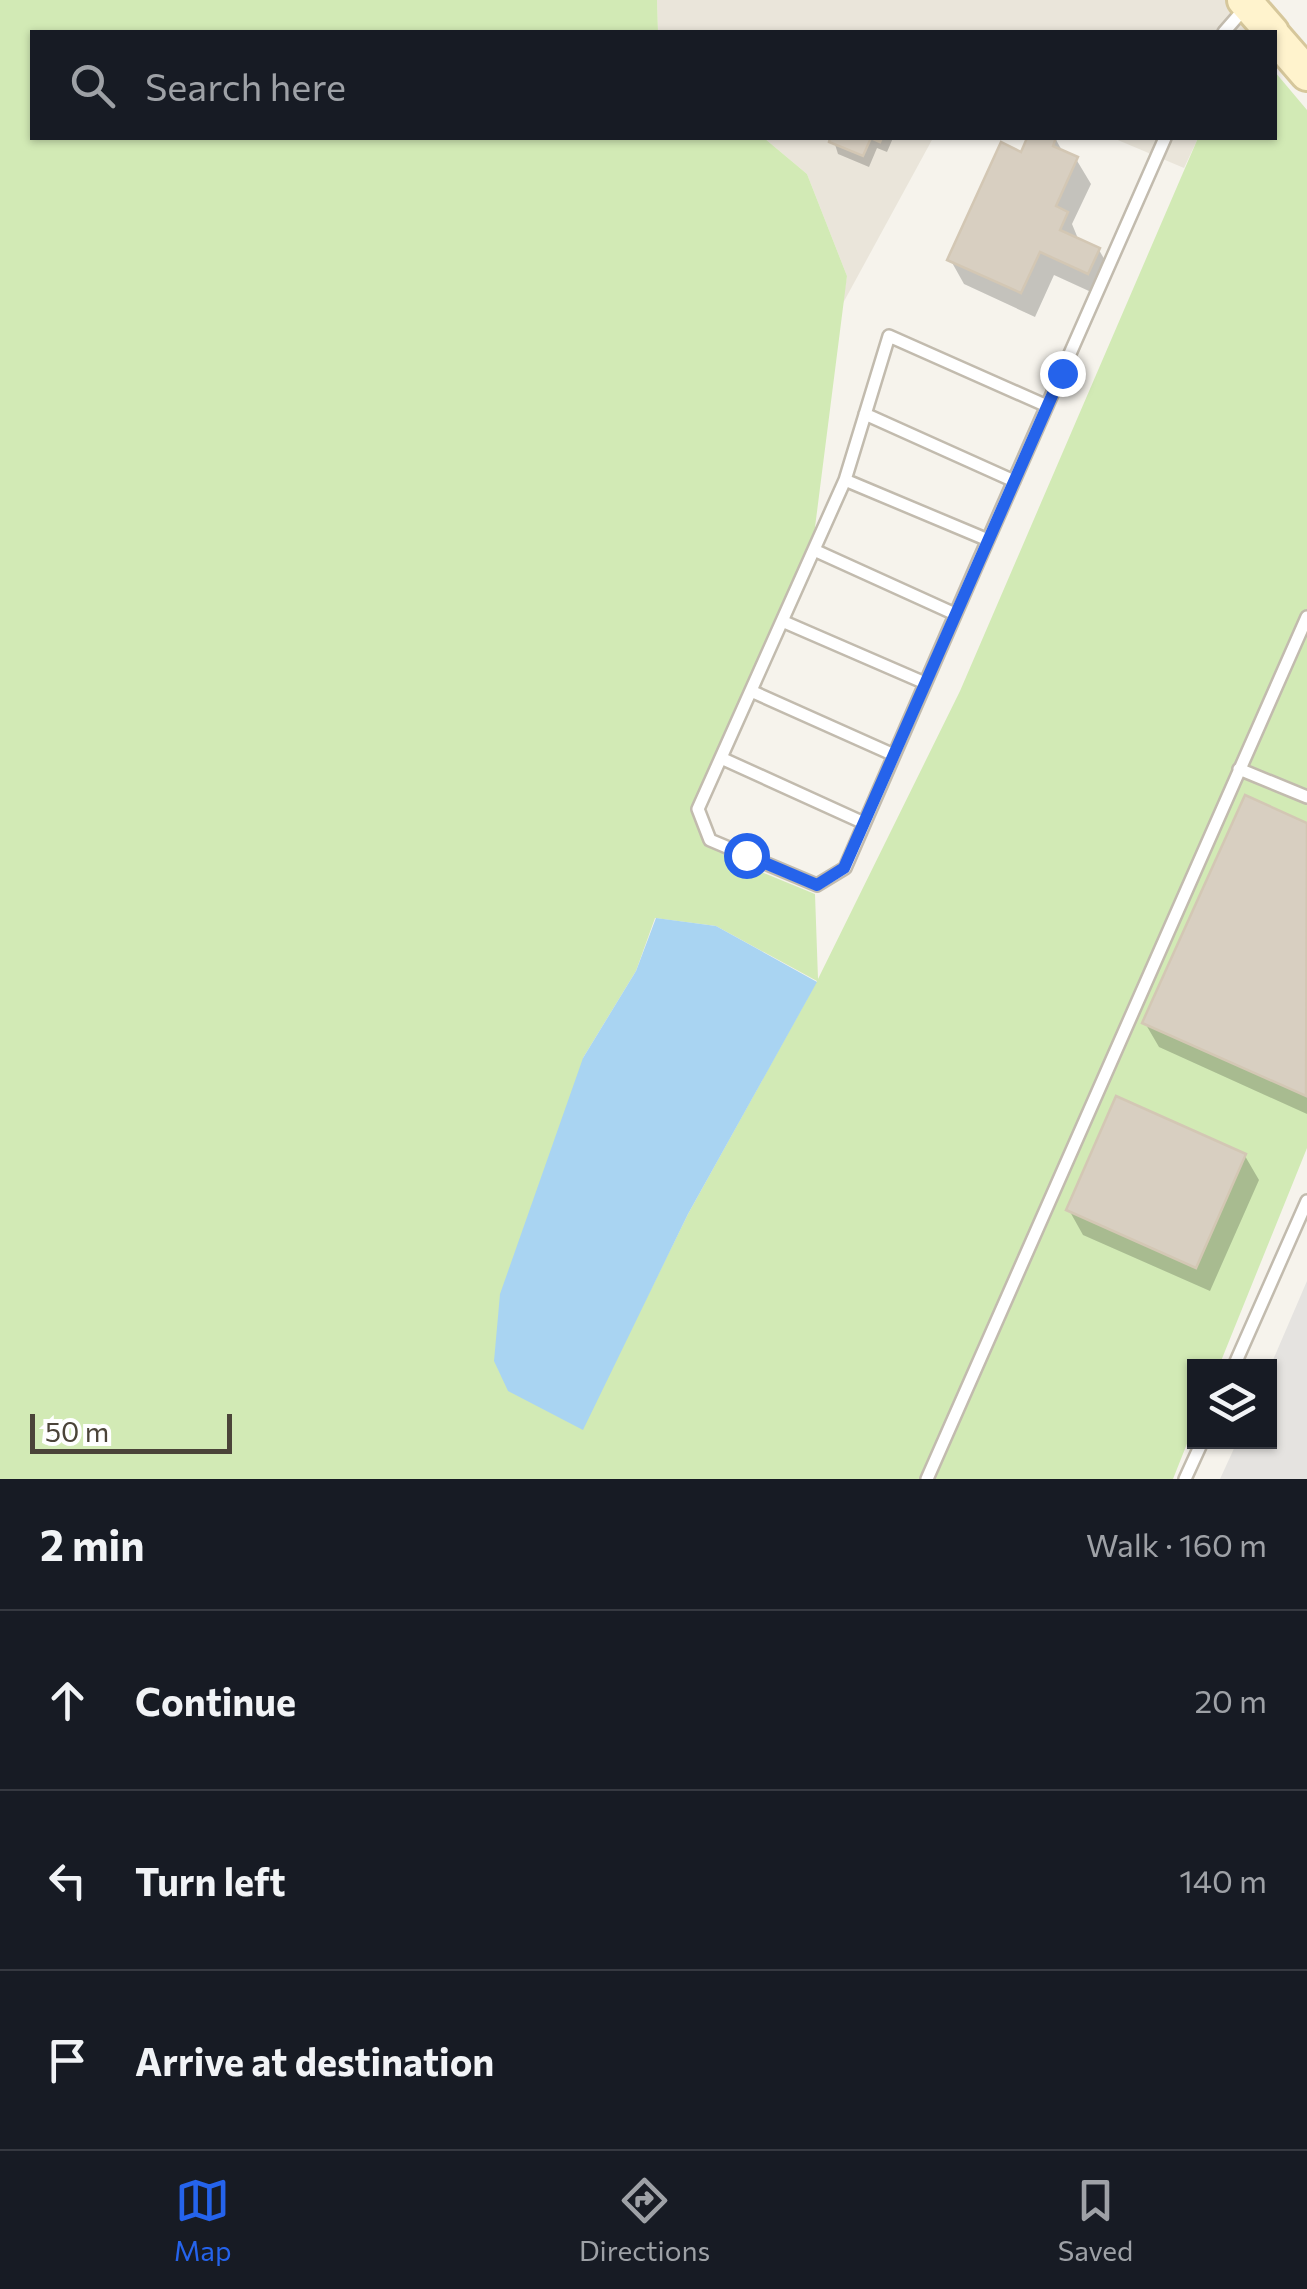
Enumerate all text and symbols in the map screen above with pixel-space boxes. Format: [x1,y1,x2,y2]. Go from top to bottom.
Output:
search box [30,30,1277,140]
icon: search [65,58,120,113]
text: Search here [145,62,346,109]
route end [1040,351,1086,397]
route start [724,833,770,879]
map controls [1187,1359,1277,1449]
button: layers [1187,1359,1277,1449]
scale bar [30,1409,232,1454]
text: 50 m [45,1414,109,1448]
text: 2 min [40,1518,145,1570]
text: Walk · 160 m [1086,1524,1267,1564]
icon: ahead [40,1673,95,1728]
text: Continue [135,1677,296,1724]
text: 20 m [1194,1680,1267,1720]
icon: left [40,1853,95,1908]
text: Turn left [135,1857,286,1904]
text: 140 m [1179,1860,1267,1900]
icon: arrive [40,2033,95,2088]
text: Arrive at destination [135,2037,494,2084]
tab: Map [174,2173,231,2267]
tab: Directions [579,2173,710,2267]
tab: Saved [1058,2173,1133,2267]

